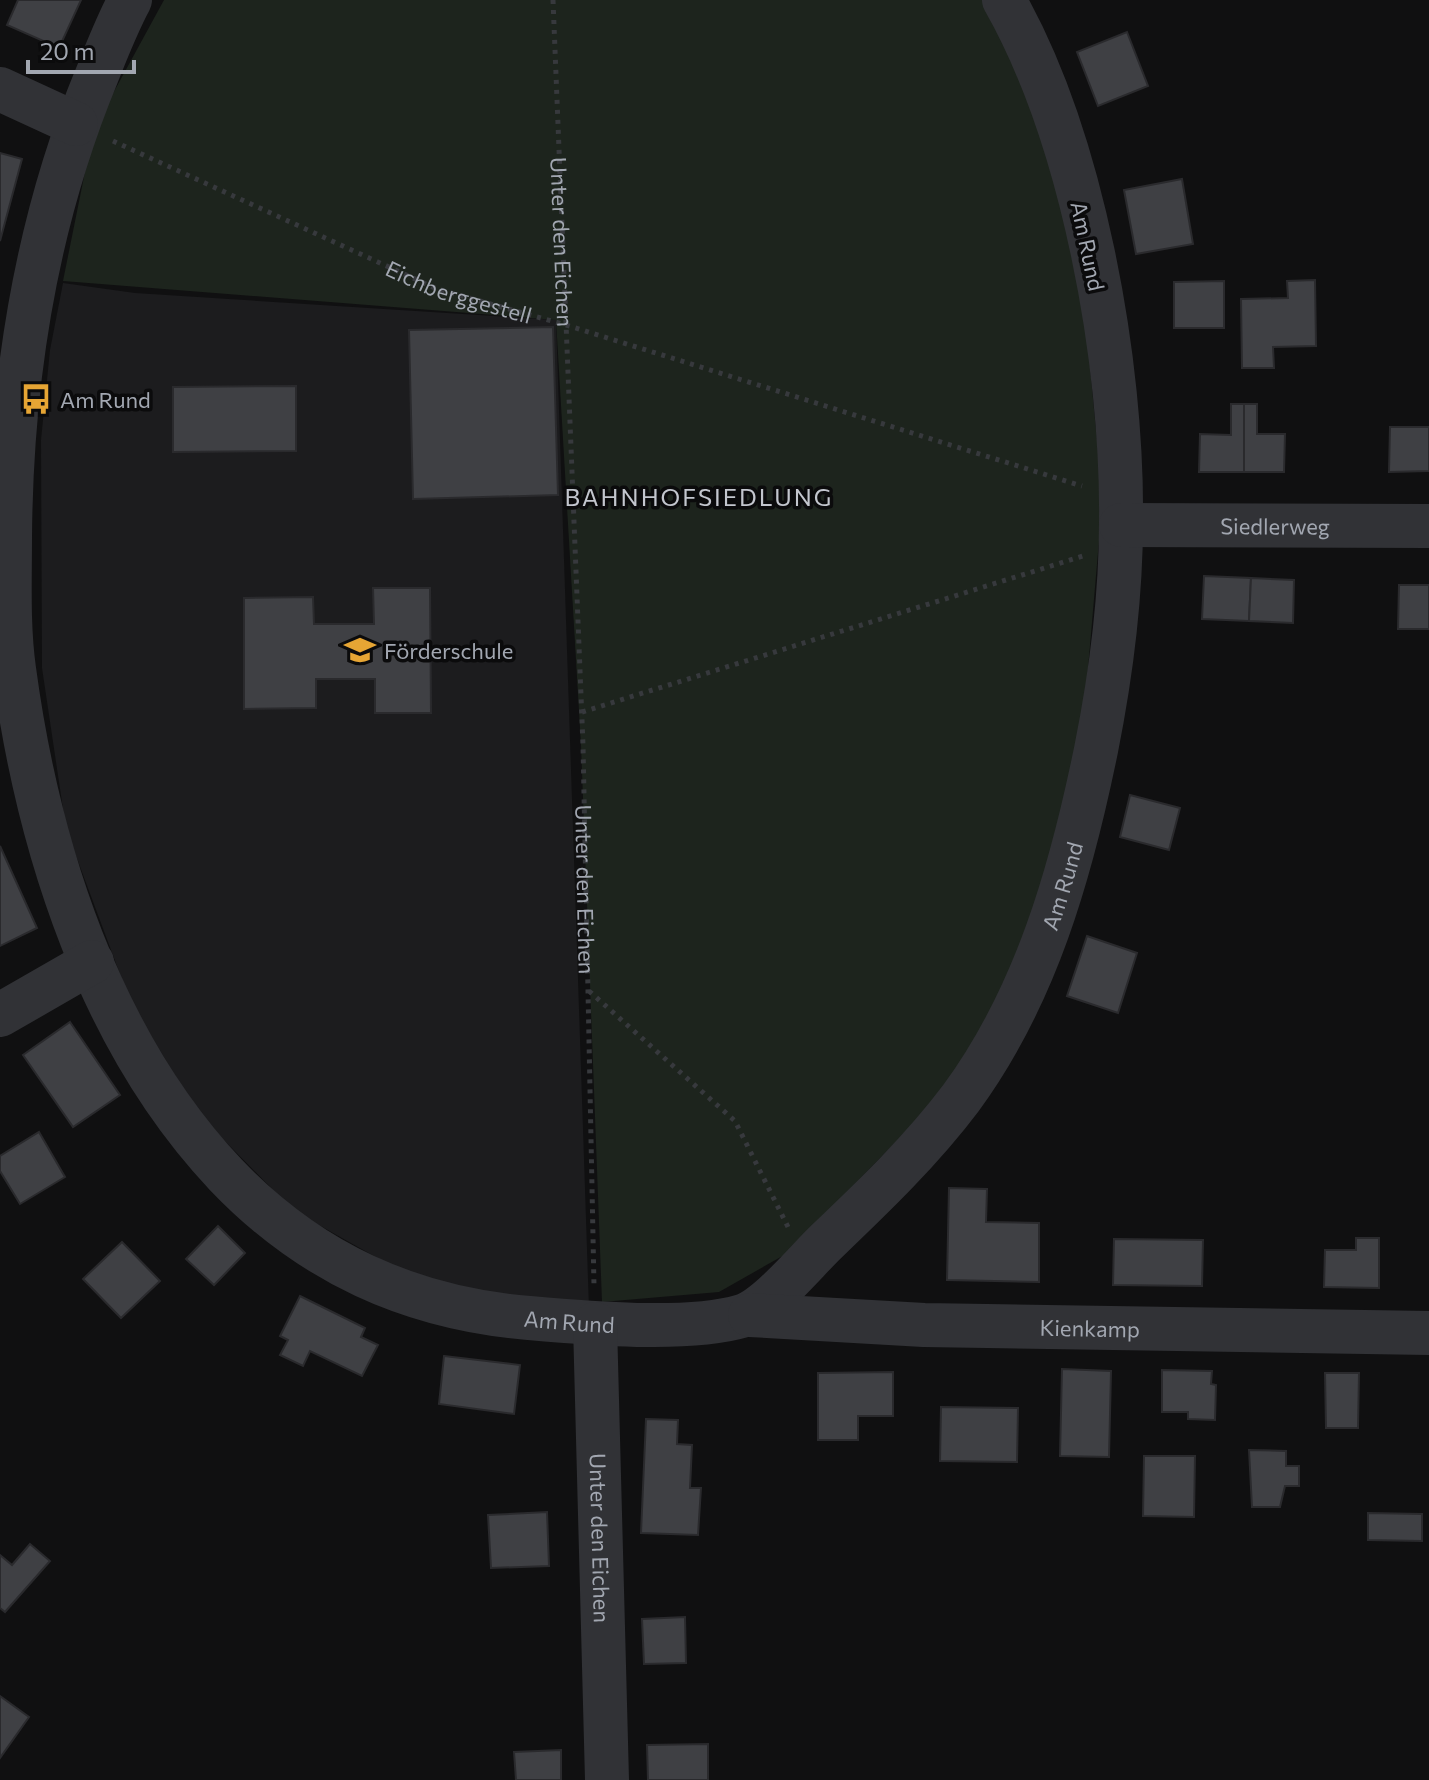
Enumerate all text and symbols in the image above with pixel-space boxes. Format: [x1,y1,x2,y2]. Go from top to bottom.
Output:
scale bar [28,24,134,74]
text: 20 m [40,36,94,65]
street label: Unter den Eichen [546,156,580,327]
street label: Am Rund [1065,199,1111,293]
street label: Eichberggestell [382,254,535,328]
bus stop icon: Am Rund [19,382,53,416]
place label: Am Rund [60,386,151,413]
district label: BAHNHOFSIEDLUNG [565,482,833,511]
street label: Siedlerweg [1220,512,1330,539]
school or university icon: Förderschule [343,633,377,667]
place label: Förderschule [384,637,513,664]
street label: Unter den Eichen [571,804,601,975]
street label: Am Rund [1035,839,1088,934]
street label: Am Rund [523,1304,615,1338]
street label: Kienkamp [1039,1313,1140,1342]
street label: Unter den Eichen [585,1453,616,1623]

